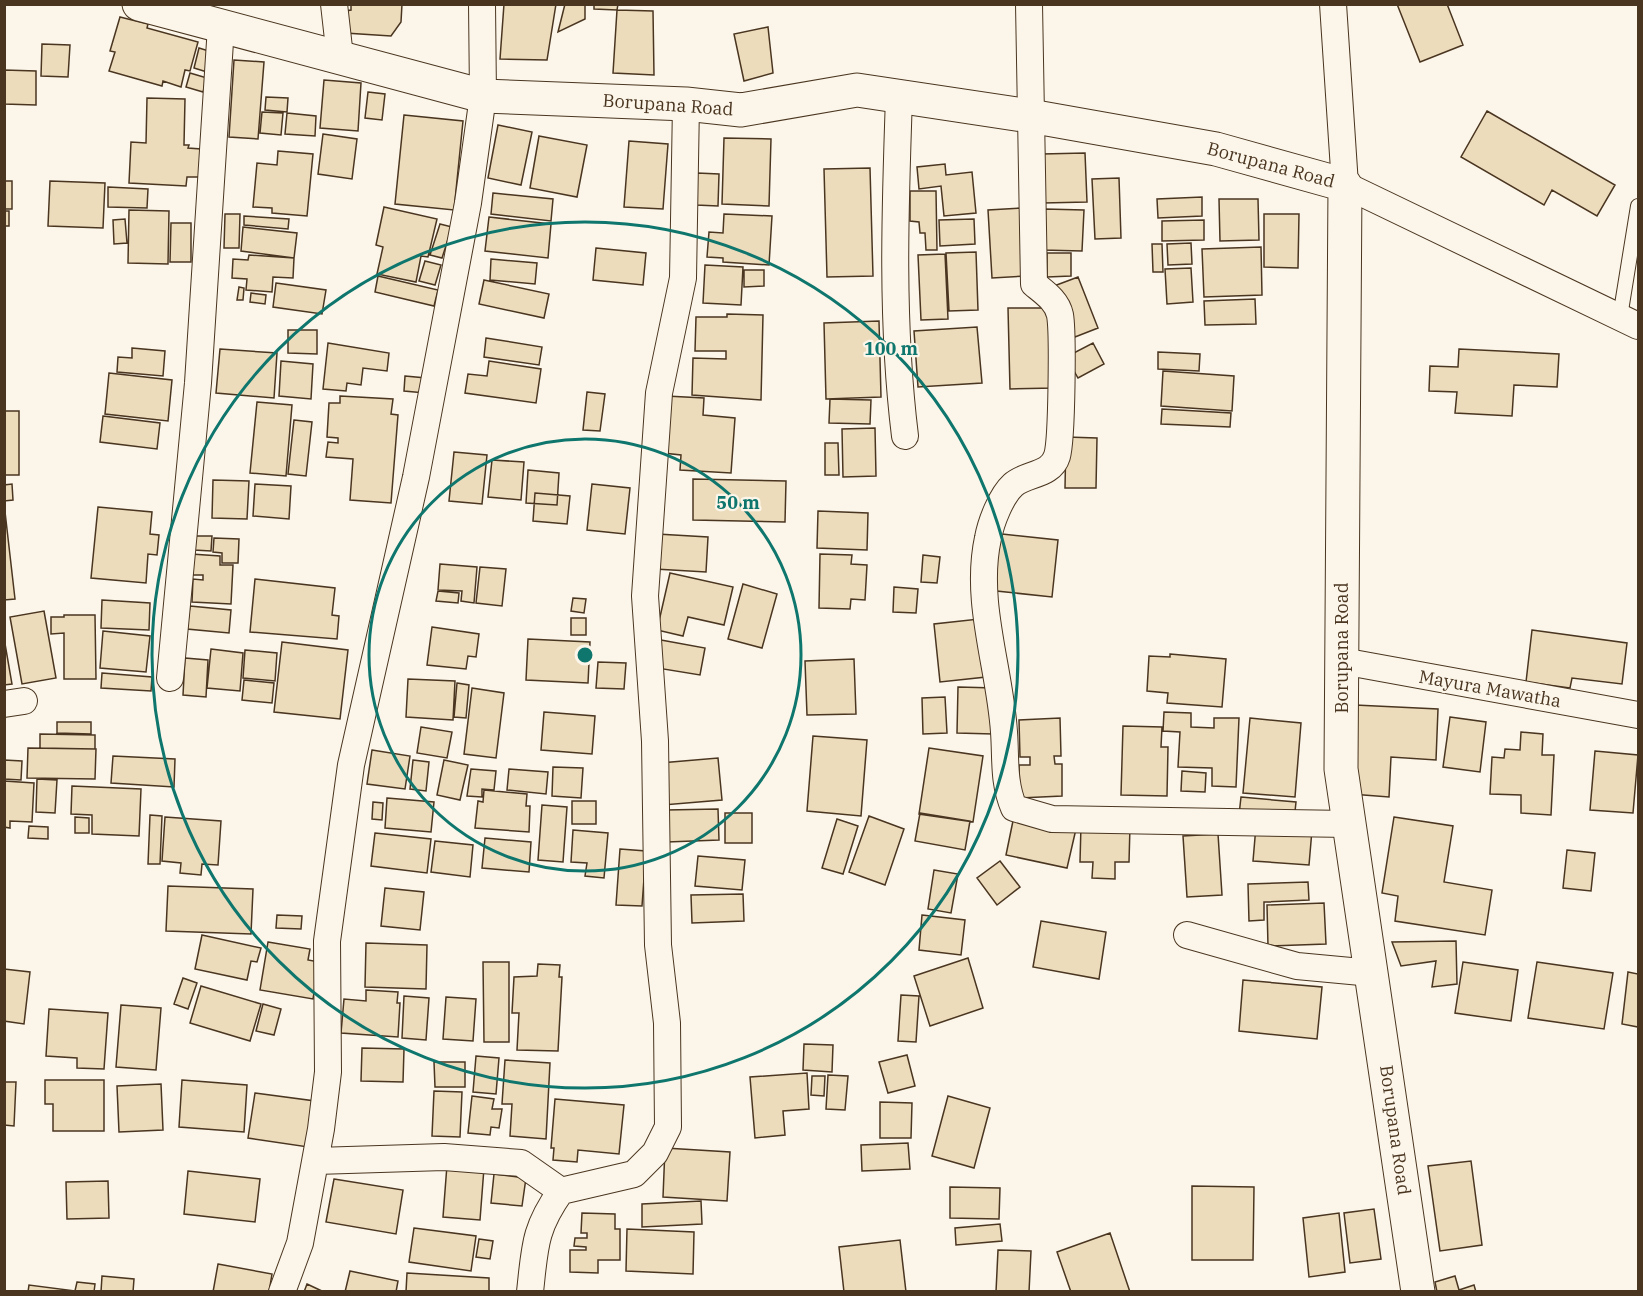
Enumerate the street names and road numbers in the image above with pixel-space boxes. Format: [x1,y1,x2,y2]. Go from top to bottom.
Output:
street label: Borupana Road [602,88,734,121]
street label: Borupana Road [1205,136,1338,193]
street label: Borupana Road [1330,582,1353,714]
street label: Mayura Mawatha [1417,665,1563,712]
street label: Borupana Road [1375,1063,1416,1197]

